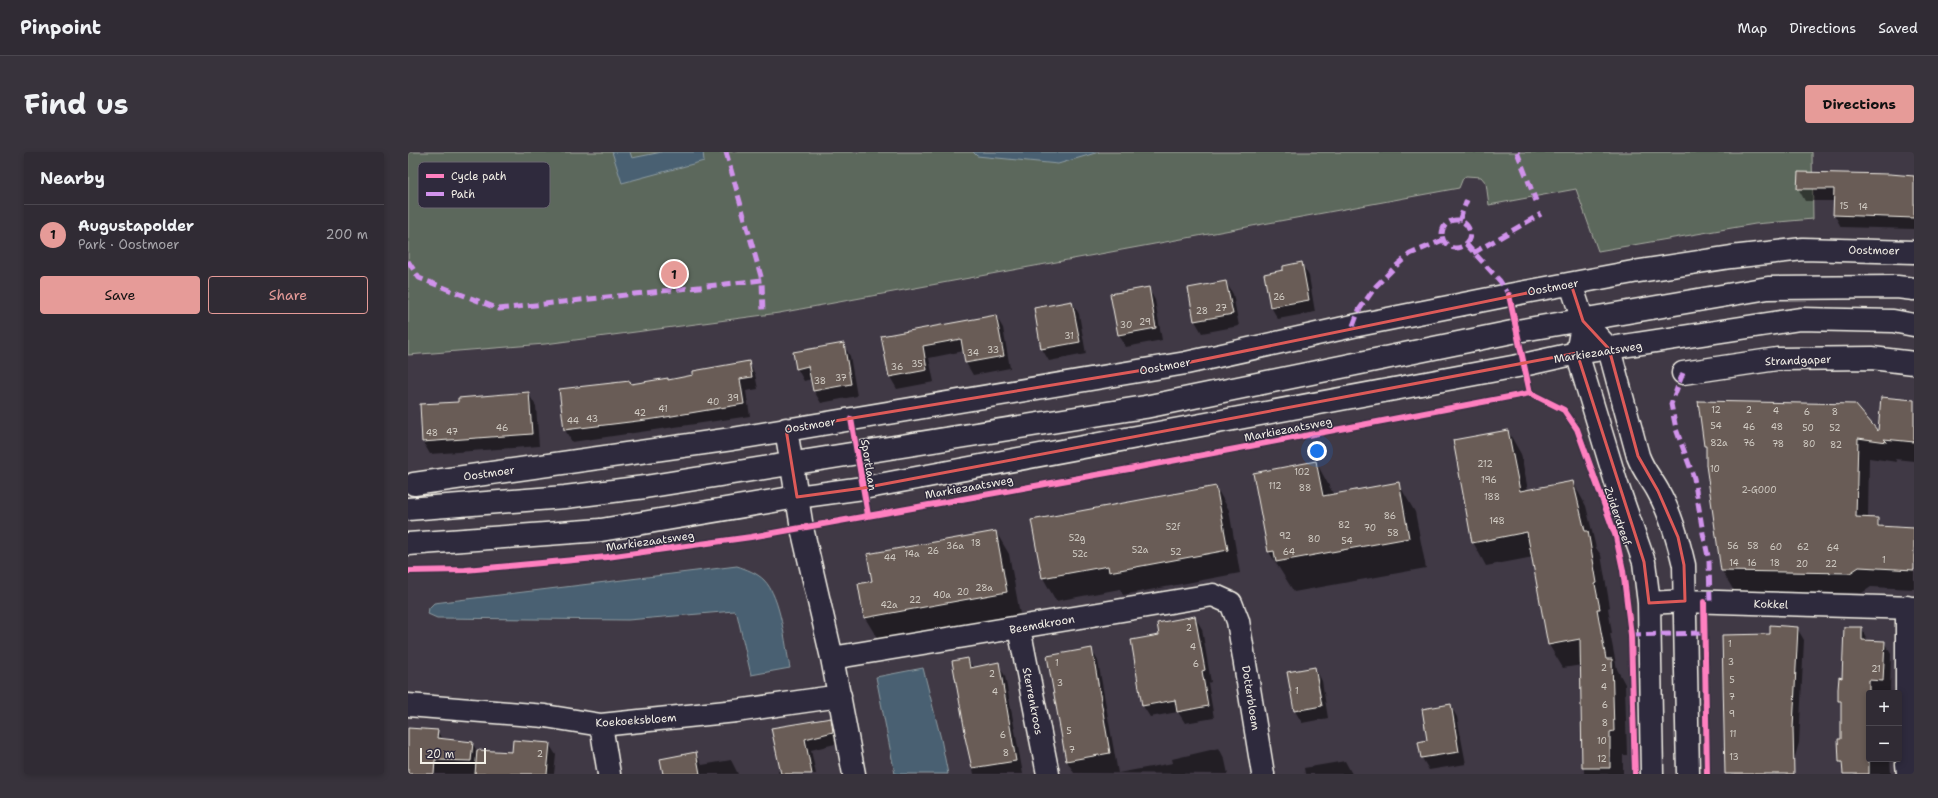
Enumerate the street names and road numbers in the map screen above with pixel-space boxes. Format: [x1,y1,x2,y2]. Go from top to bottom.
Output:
street label: Oostmoer [1848,243,1900,258]
street label: Oostmoer [1526,276,1580,299]
street label: Markiezaatsweg [1553,338,1644,367]
street label: Strandgaper [1765,352,1832,369]
street label: Oostmoer [1138,355,1192,378]
street label: Oostmoer [783,414,837,437]
street label: Markiezaatsweg [1243,414,1334,445]
street label: Sportlaan [857,438,880,492]
street label: Oostmoer [462,462,516,485]
street label: Markiezaatsweg [924,472,1015,503]
street label: Zuiderdreef [1601,485,1635,548]
street label: Markiezaatsweg [605,528,695,555]
street label: Kokkel [1753,596,1789,613]
street label: Beemdkroon [1008,611,1076,638]
street label: Dotterbloem [1238,665,1263,732]
street label: Sterrenkroos [1019,666,1046,736]
street label: Koekoeksbloem [595,710,678,731]

